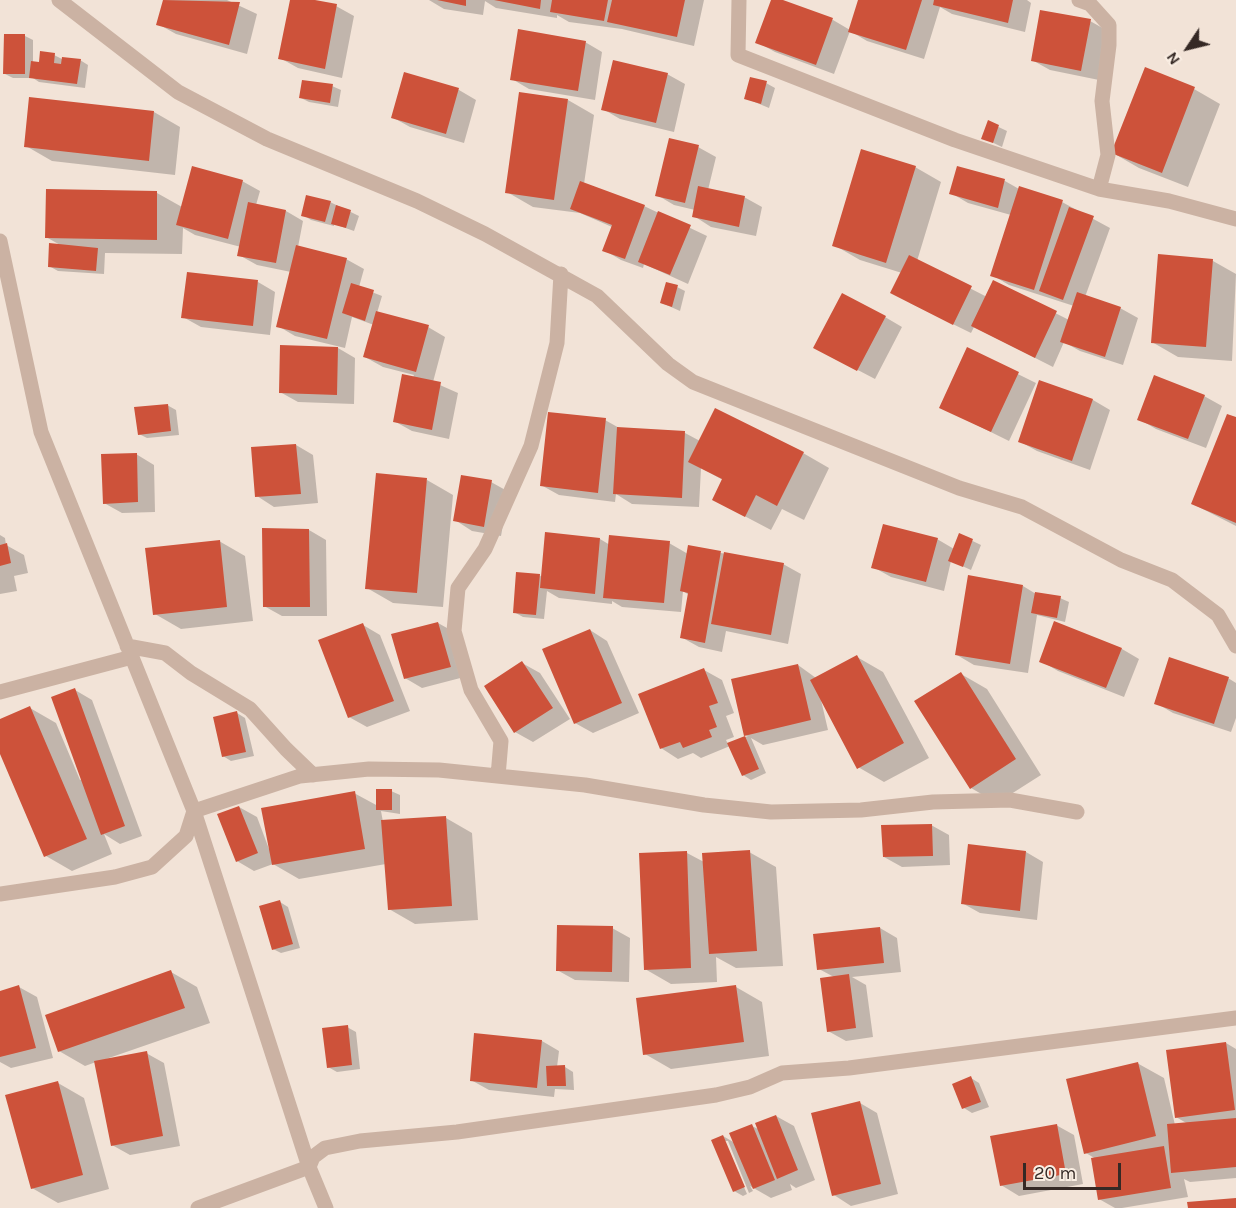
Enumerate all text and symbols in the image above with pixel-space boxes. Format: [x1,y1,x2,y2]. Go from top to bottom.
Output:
north arrow [1158,18,1218,78]
text: N [1162,48,1184,69]
scale bar [1026,1151,1124,1189]
text: 20 m [1034,1162,1076,1184]

